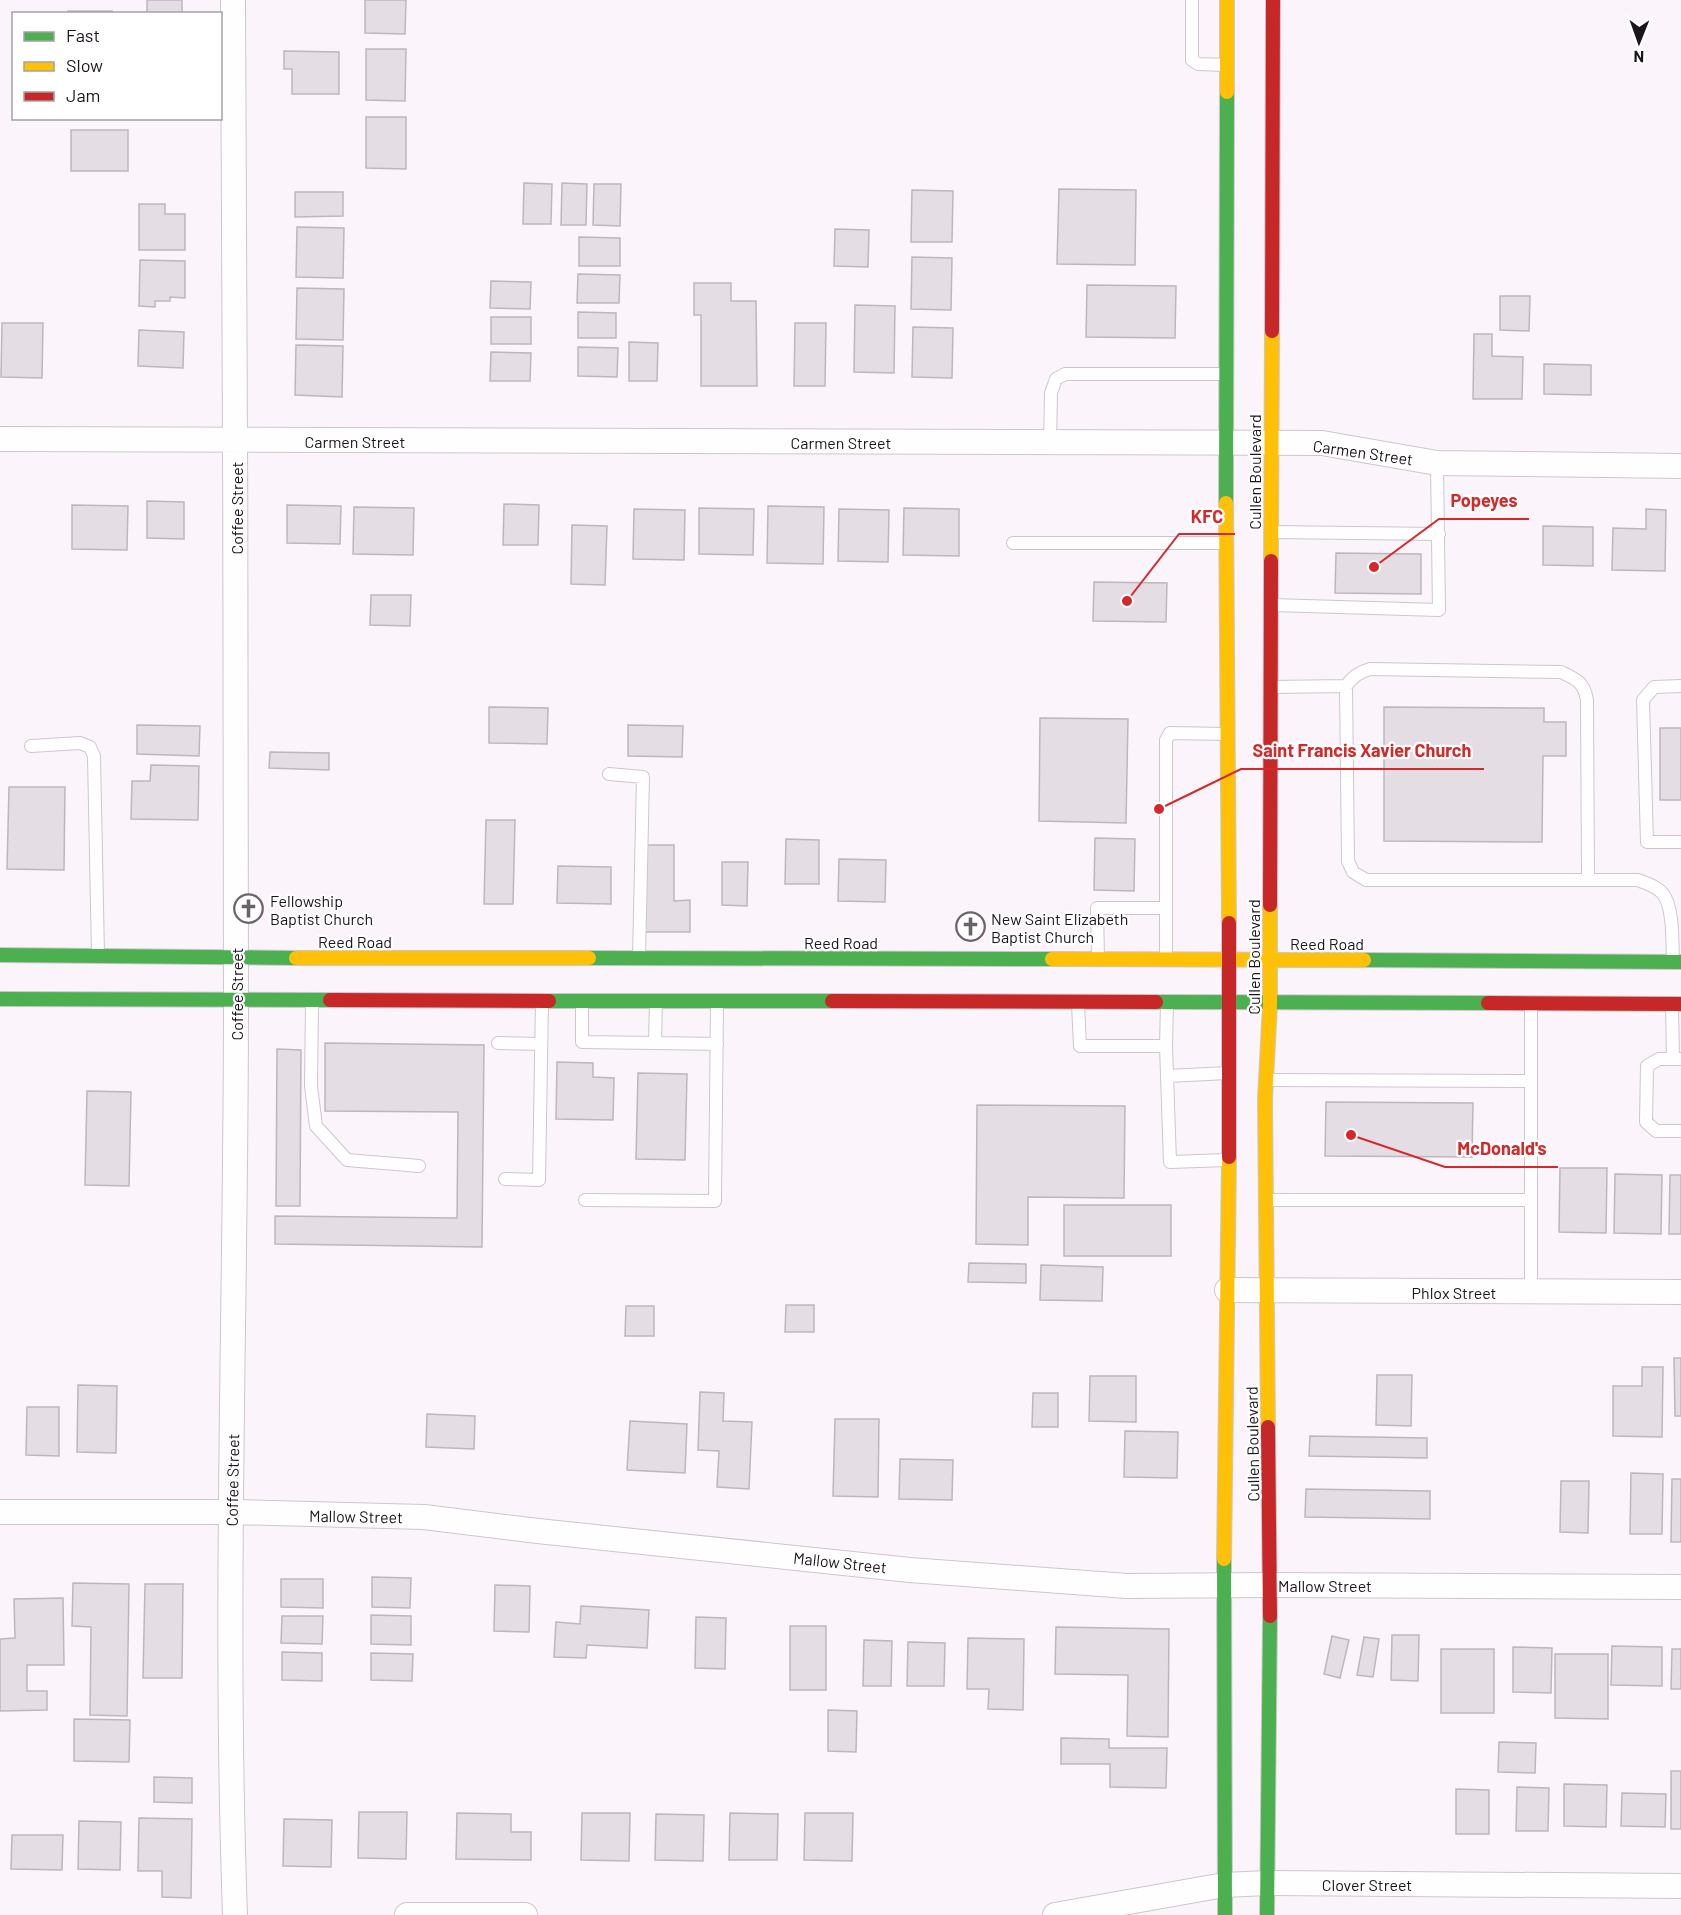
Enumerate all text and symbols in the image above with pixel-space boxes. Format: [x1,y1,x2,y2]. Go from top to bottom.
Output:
legend [12,12,222,120]
north arrow [1609,12,1669,72]
text: Fast [66,24,100,46]
text: N [1633,48,1644,67]
text: Slow [66,54,103,76]
text: Jam [66,84,100,106]
street label: Cullen Boulevard [1245,414,1264,530]
street label: Carmen Street [305,432,405,451]
street label: Carmen Street [791,433,891,452]
street label: Carmen Street [1312,436,1414,468]
street label: Coffee Street [227,462,246,554]
callout: Popeyes [1439,483,1529,519]
text: Popeyes [1451,489,1517,511]
callout: KFC [1179,498,1235,534]
text: KFC [1191,505,1223,527]
callout: Saint Francis Xavier Church [1241,733,1484,769]
text: Saint Francis Xavier Church [1253,739,1471,761]
place label: Fellowship Baptist Church [270,891,373,928]
church icon: Fellowship Baptist Church [233,893,265,925]
street label: Cullen Boulevard [1244,899,1263,1015]
place label: New Saint Elizabeth Baptist Church [991,909,1128,946]
church icon: New Saint Elizabeth Baptist Church [954,911,986,943]
street label: Reed Road [318,932,392,951]
street label: Reed Road [804,933,878,952]
street label: Reed Road [1290,934,1364,953]
street label: Coffee Street [227,948,246,1040]
callout: McDonald's [1445,1131,1558,1167]
text: McDonald's [1457,1137,1547,1159]
street label: Phlox Street [1412,1283,1496,1302]
street label: Cullen Boulevard [1241,1386,1263,1502]
street label: Coffee Street [222,1433,242,1527]
street label: Mallow Street [309,1506,403,1526]
street label: Mallow Street [792,1548,888,1576]
street label: Mallow Street [1278,1576,1372,1595]
street label: Clover Street [1322,1875,1412,1894]

